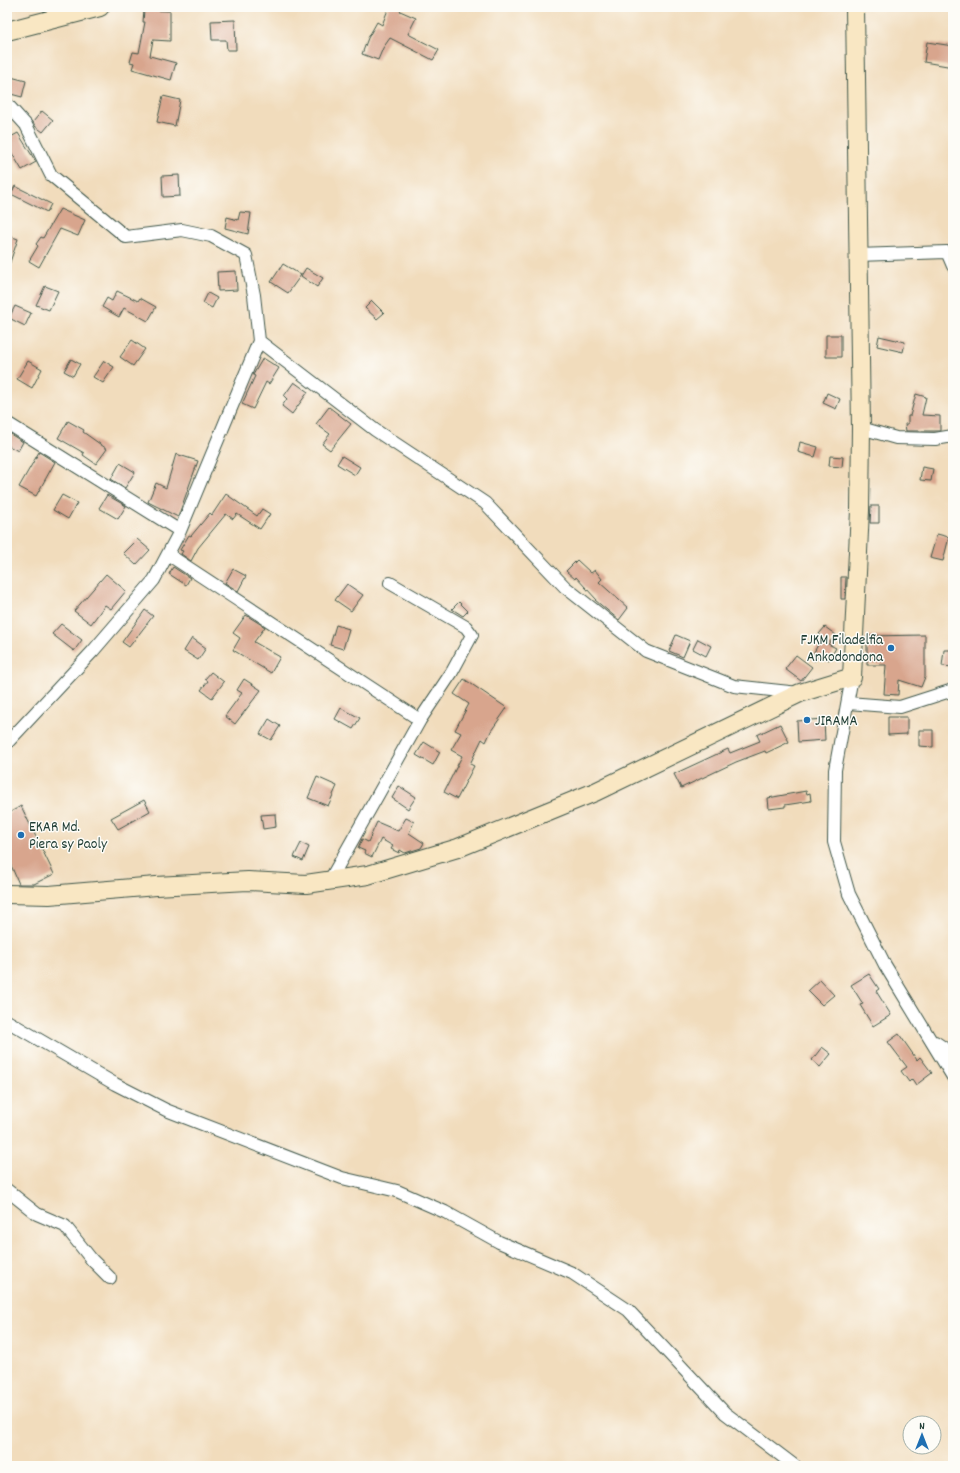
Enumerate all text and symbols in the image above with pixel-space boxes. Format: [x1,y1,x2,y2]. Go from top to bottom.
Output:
place label: FJKM Filadelfia Ankodondona [800,630,884,669]
marker: FJKM Filadelfia Ankodondona [886,643,896,653]
place label: JIRAMA [815,711,858,733]
marker: JIRAMA [802,715,812,725]
place label: EKAR Md. Piera sy Paoly [29,817,108,856]
marker: EKAR Md. Piera sy Paoly [16,830,26,840]
north arrow [902,1415,942,1455]
text: N [919,1419,925,1435]

